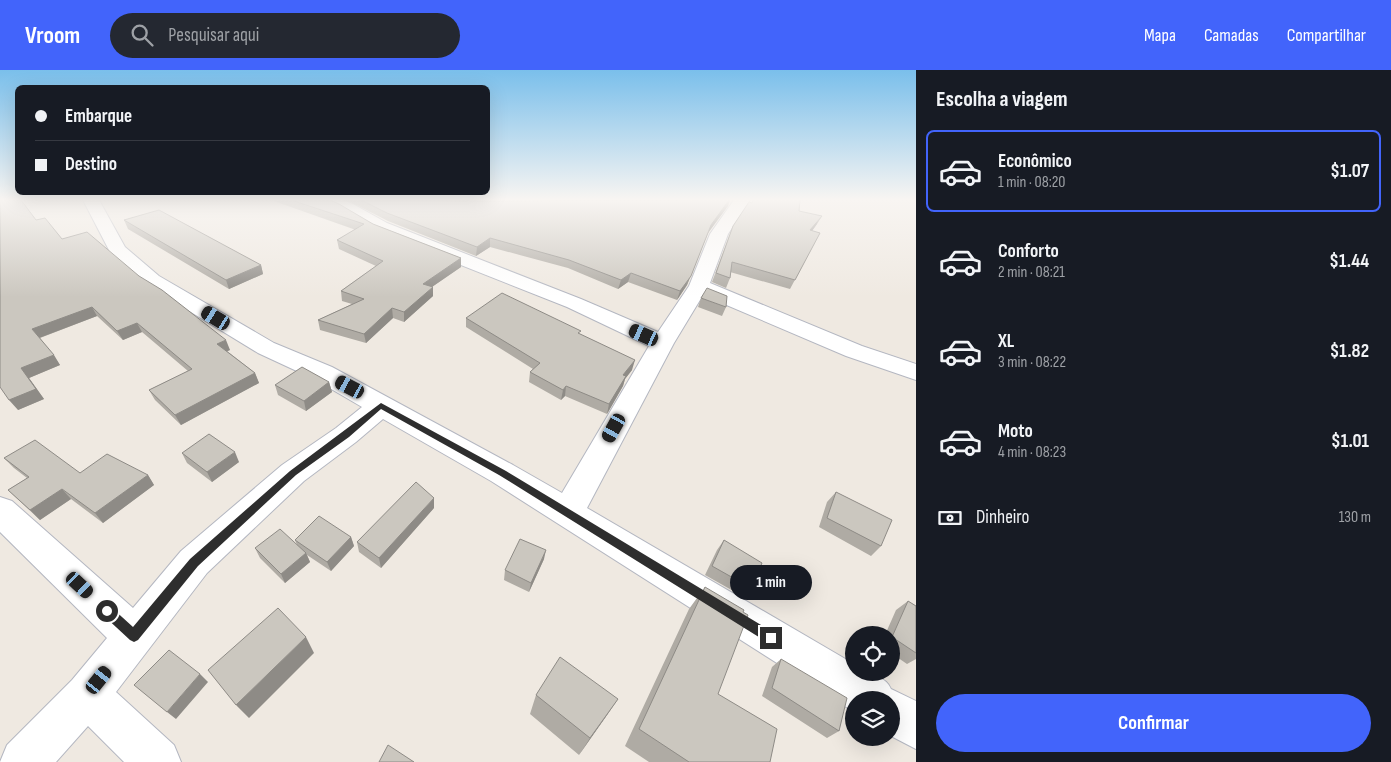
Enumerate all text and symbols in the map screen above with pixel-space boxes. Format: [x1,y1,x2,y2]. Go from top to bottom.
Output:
search box [110,13,460,58]
text: Vroom [25,21,80,50]
icon: search [128,21,156,49]
text: Pesquisar aqui [168,24,259,47]
text: Mapa [1144,25,1176,46]
text: Camadas [1204,25,1259,46]
text: Compartilhar [1287,25,1366,46]
text: Escolha a viagem [936,86,1068,113]
text: Embarque [65,105,132,128]
icon: car [938,149,983,194]
text: Econômico [998,150,1072,173]
text: Destino [65,153,117,176]
text: $1.07 [1330,160,1369,183]
text: 1 min · 08:20 [998,173,1065,192]
icon: car [938,239,983,284]
text: Conforto [998,240,1059,263]
text: $1.44 [1329,250,1369,273]
text: 2 min · 08:21 [998,263,1065,282]
car [199,304,232,332]
car [627,322,660,348]
icon: car [938,329,983,374]
text: XL [998,330,1014,353]
text: $1.82 [1330,340,1369,363]
text: 3 min · 08:22 [998,353,1066,372]
car [333,373,366,401]
car [600,411,627,445]
icon: car [938,419,983,464]
text: Moto [998,420,1033,443]
text: $1.01 [1331,430,1369,453]
text: 4 min · 08:23 [998,443,1066,462]
icon: cash [936,504,964,532]
text: Dinheiro [976,506,1029,529]
text: 130 m [1339,508,1371,527]
callout: 1 min [730,566,812,600]
car [63,569,96,601]
text: 1 min [756,573,786,592]
route start [96,600,118,622]
map controls [845,626,900,746]
button: locate [845,626,900,681]
route end [760,627,782,649]
car [83,664,114,696]
button: layers [845,691,900,746]
button: Confirmar [936,694,1371,752]

